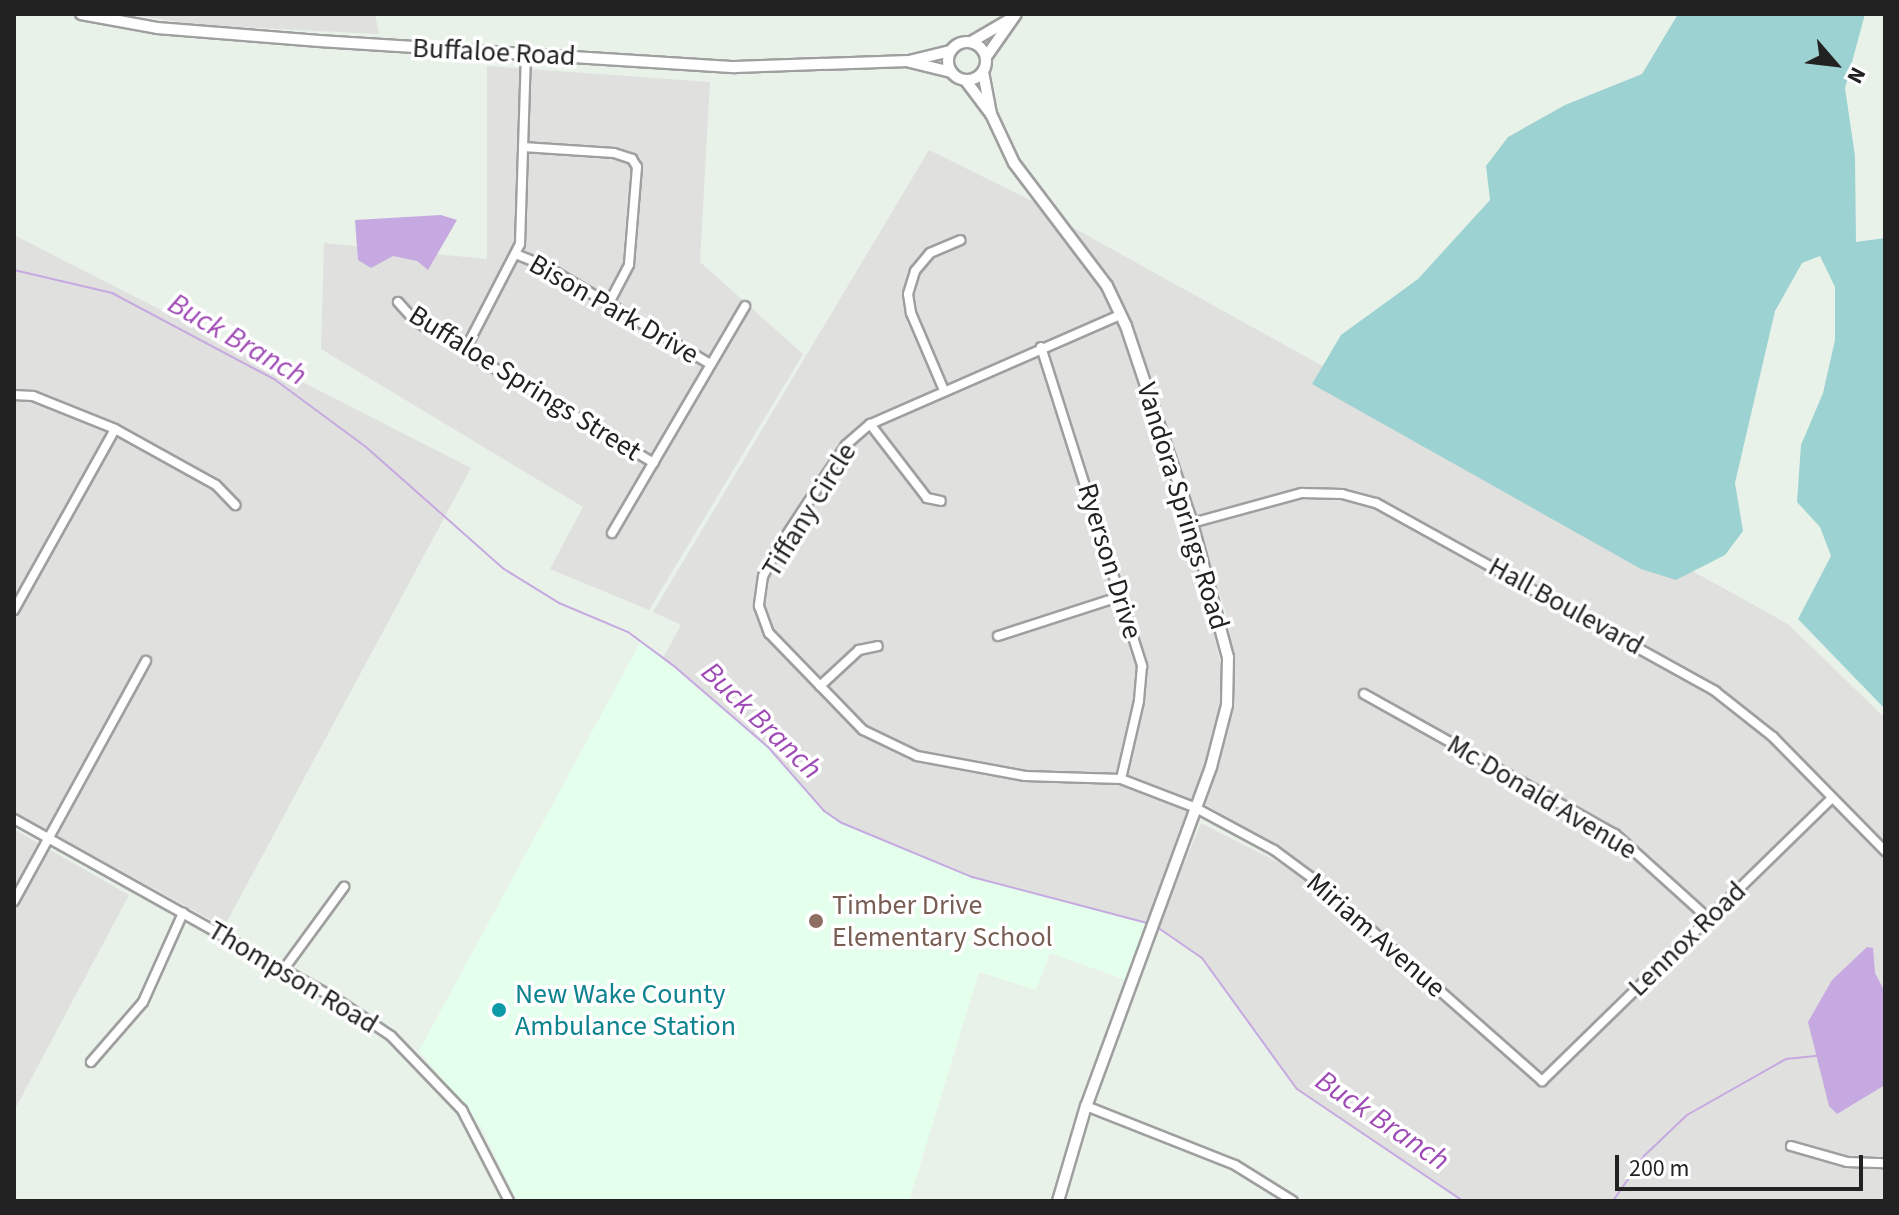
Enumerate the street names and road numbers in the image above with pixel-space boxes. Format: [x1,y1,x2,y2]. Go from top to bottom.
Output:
street label: Buffaloe Road [412,31,576,73]
street label: Bison Park Drive [523,247,705,371]
street label: Buffaloe Springs Street [403,298,647,468]
street label: Vandora Springs Road [1129,378,1237,634]
street label: Tiffany Circle [755,437,863,583]
street label: Ryerson Drive [1070,479,1150,643]
street label: Hall Boulevard [1483,550,1649,662]
street label: Mc Donald Avenue [1441,727,1643,867]
street label: Miriam Avenue [1300,866,1452,1004]
street label: Lennox Road [1621,875,1753,1003]
street label: Thompson Road [202,913,384,1041]

